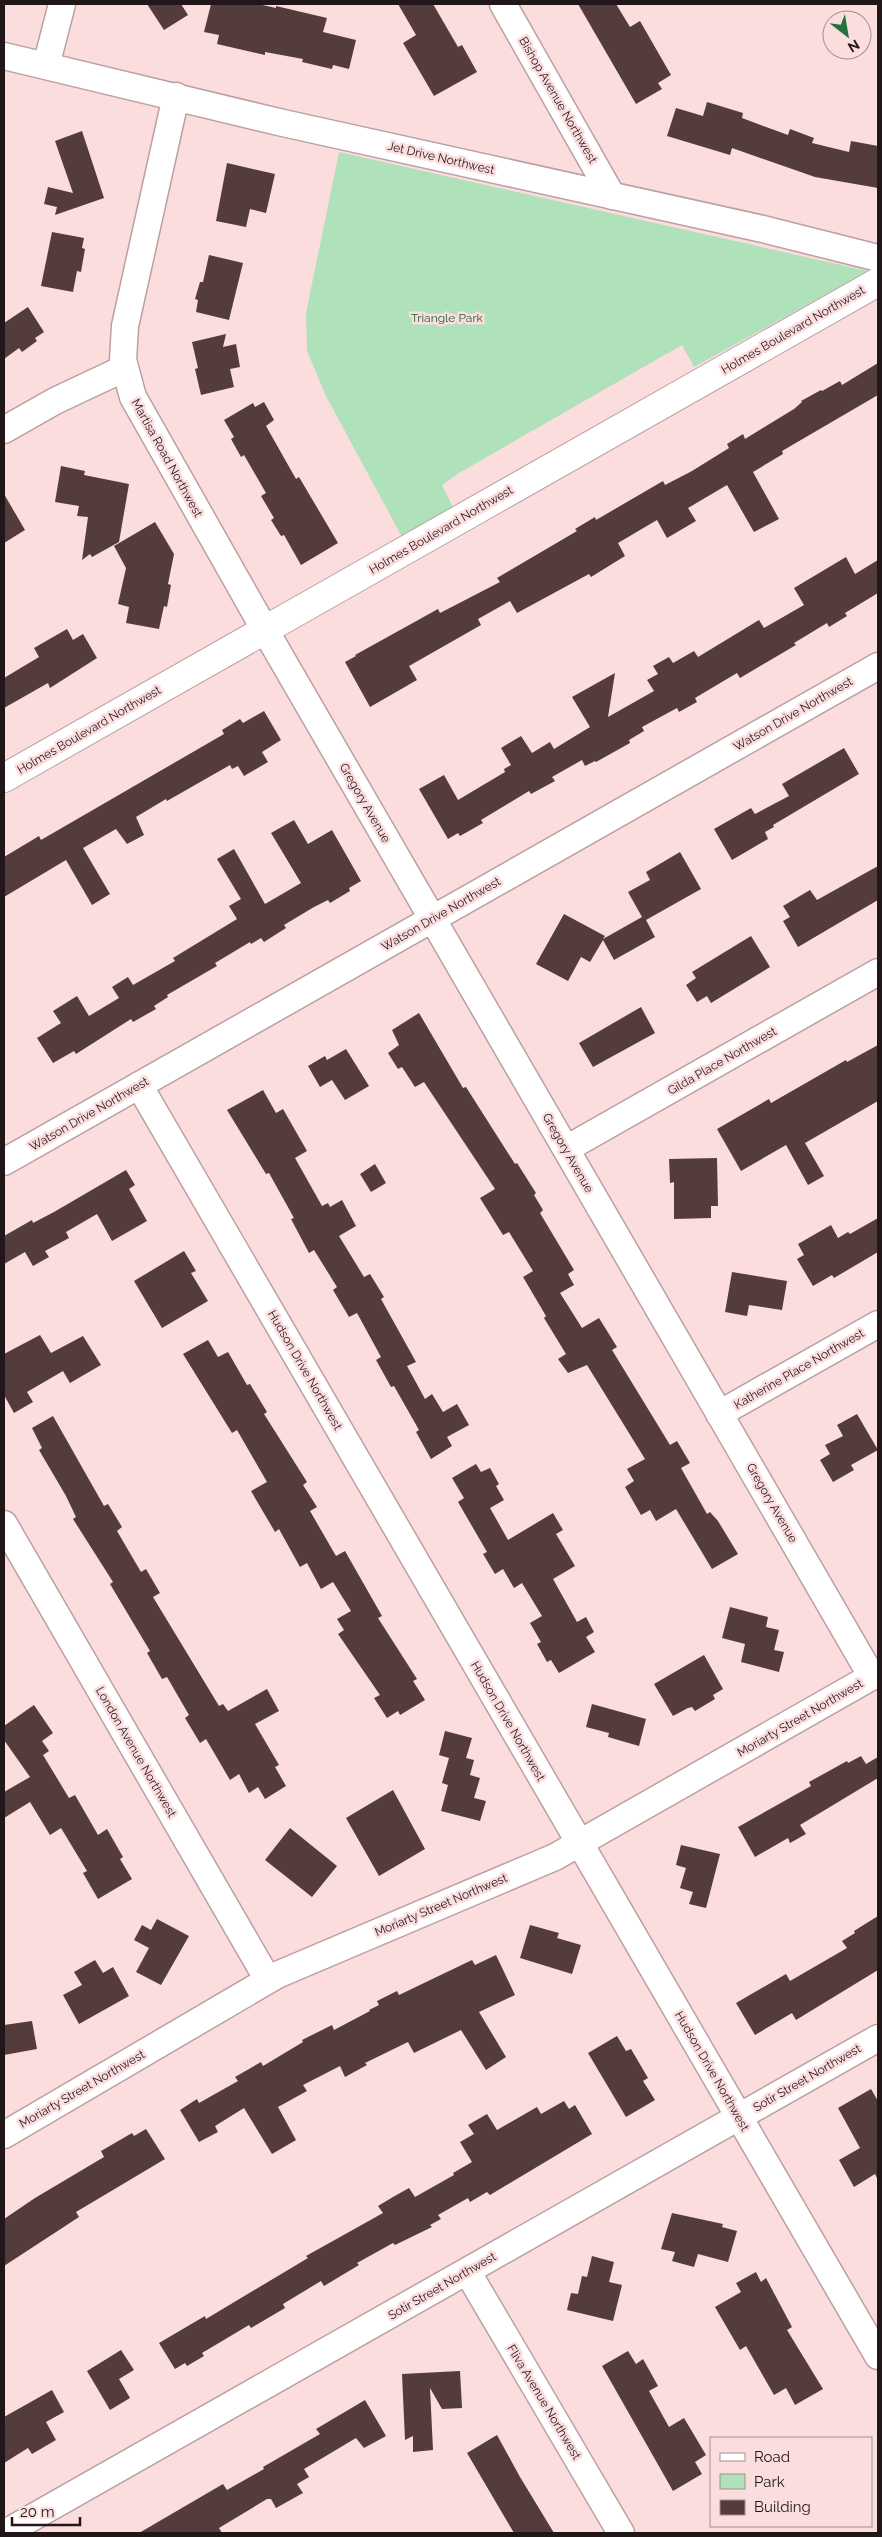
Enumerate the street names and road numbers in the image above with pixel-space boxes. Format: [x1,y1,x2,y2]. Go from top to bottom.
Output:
street label: Bishop Avenue Northwest [516,34,600,166]
street label: Jet Drive Northwest [386,139,496,177]
street label: Holmes Boulevard Northwest [719,283,867,377]
street label: Martisa Road Northwest [129,396,205,520]
street label: Holmes Boulevard Northwest [367,483,515,577]
street label: Watson Drive Northwest [731,674,855,754]
street label: Holmes Boulevard Northwest [15,683,163,777]
street label: Gregory Avenue [337,761,393,845]
street label: Watson Drive Northwest [379,874,503,954]
street label: Gilda Place Northwest [665,1024,779,1098]
street label: Watson Drive Northwest [27,1074,151,1154]
street label: Gregory Avenue [540,1111,596,1195]
street label: Hudson Drive Northwest [265,1308,345,1432]
street label: Katherine Place Northwest [731,1326,867,1412]
street label: Gregory Avenue [744,1461,800,1545]
street label: Hudson Drive Northwest [468,1659,548,1783]
street label: Moriarty Street Northwest [735,1676,865,1760]
street label: London Avenue Northwest [93,1684,179,1820]
street label: Moriarty Street Northwest [373,1871,509,1939]
street label: Hudson Drive Northwest [672,2009,752,2133]
street label: Sotir Street Northwest [751,2041,863,2115]
street label: Moriarty Street Northwest [17,2047,147,2131]
street label: Sotir Street Northwest [386,2249,498,2323]
street label: Fliva Avenue Northwest [504,2342,584,2462]

